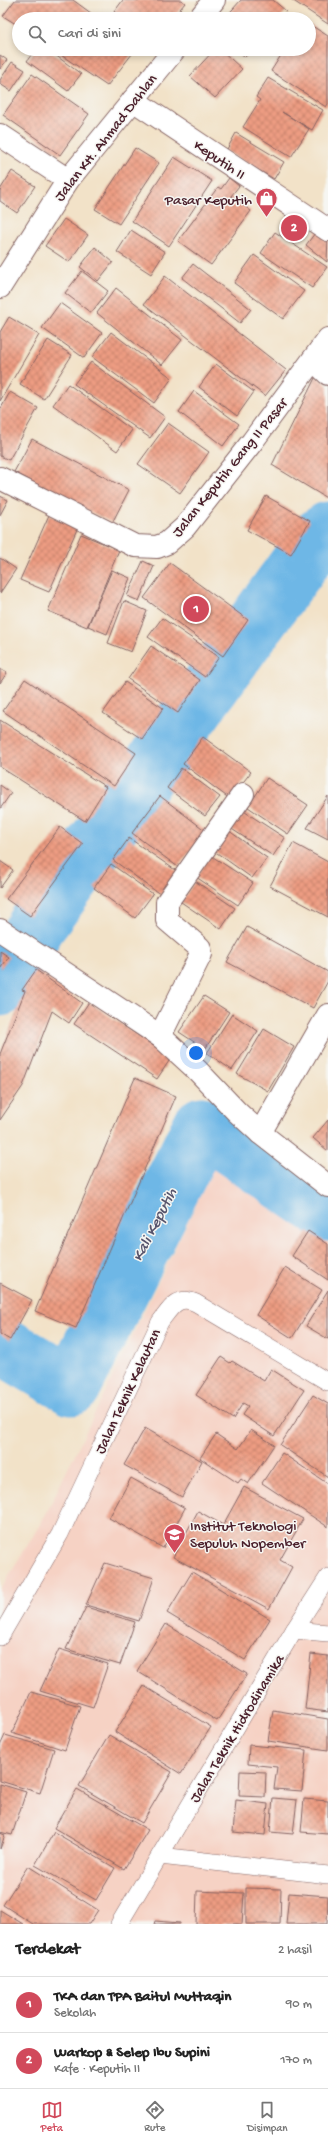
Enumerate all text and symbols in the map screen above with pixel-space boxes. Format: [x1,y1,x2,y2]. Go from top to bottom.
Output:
search box [12,12,316,56]
icon: search [26,23,48,45]
text: Cari di sini [58,25,121,43]
street label: Jalan KH. Ahmad Dahlan [51,71,162,206]
street label: Keputih II [190,137,248,185]
shop icon: Pasar Keputih [254,186,280,219]
place label: Pasar Keputih [164,192,252,210]
pin: 2 [281,213,307,243]
street label: Jalan Keputih Gang II Pasar [169,394,293,541]
pin: 1 [183,594,209,624]
your location [186,1043,206,1063]
water label: Kali Keputih [130,1185,183,1265]
street label: Jalan Teknik Kelautan [92,1327,166,1457]
place label: Institut Teknologi Sepuluh Nopember [190,1518,307,1553]
school or university icon: Institut Teknologi Sepuluh Nopember [162,1521,188,1554]
street label: Jalan Teknik Hidrodinamika [186,1651,289,1806]
text: Terdekat [16,1940,80,1960]
text: 2 hasil [278,1943,312,1958]
text: TKA dan TPA Baitul Muttaqin [54,1988,231,2006]
text: 1 [26,1997,32,2012]
text: 90 m [286,1997,312,2012]
text: Sekolah [54,2006,96,2021]
text: Warkop & Selep Ibu Supini [54,2044,210,2062]
text: 2 [26,2053,32,2068]
text: 170 m [280,2053,312,2068]
text: Kafe · Keputih II [54,2062,140,2077]
tab: Peta [41,2099,63,2135]
tab: Rute [144,2099,166,2135]
tab: Disimpan [247,2099,287,2135]

